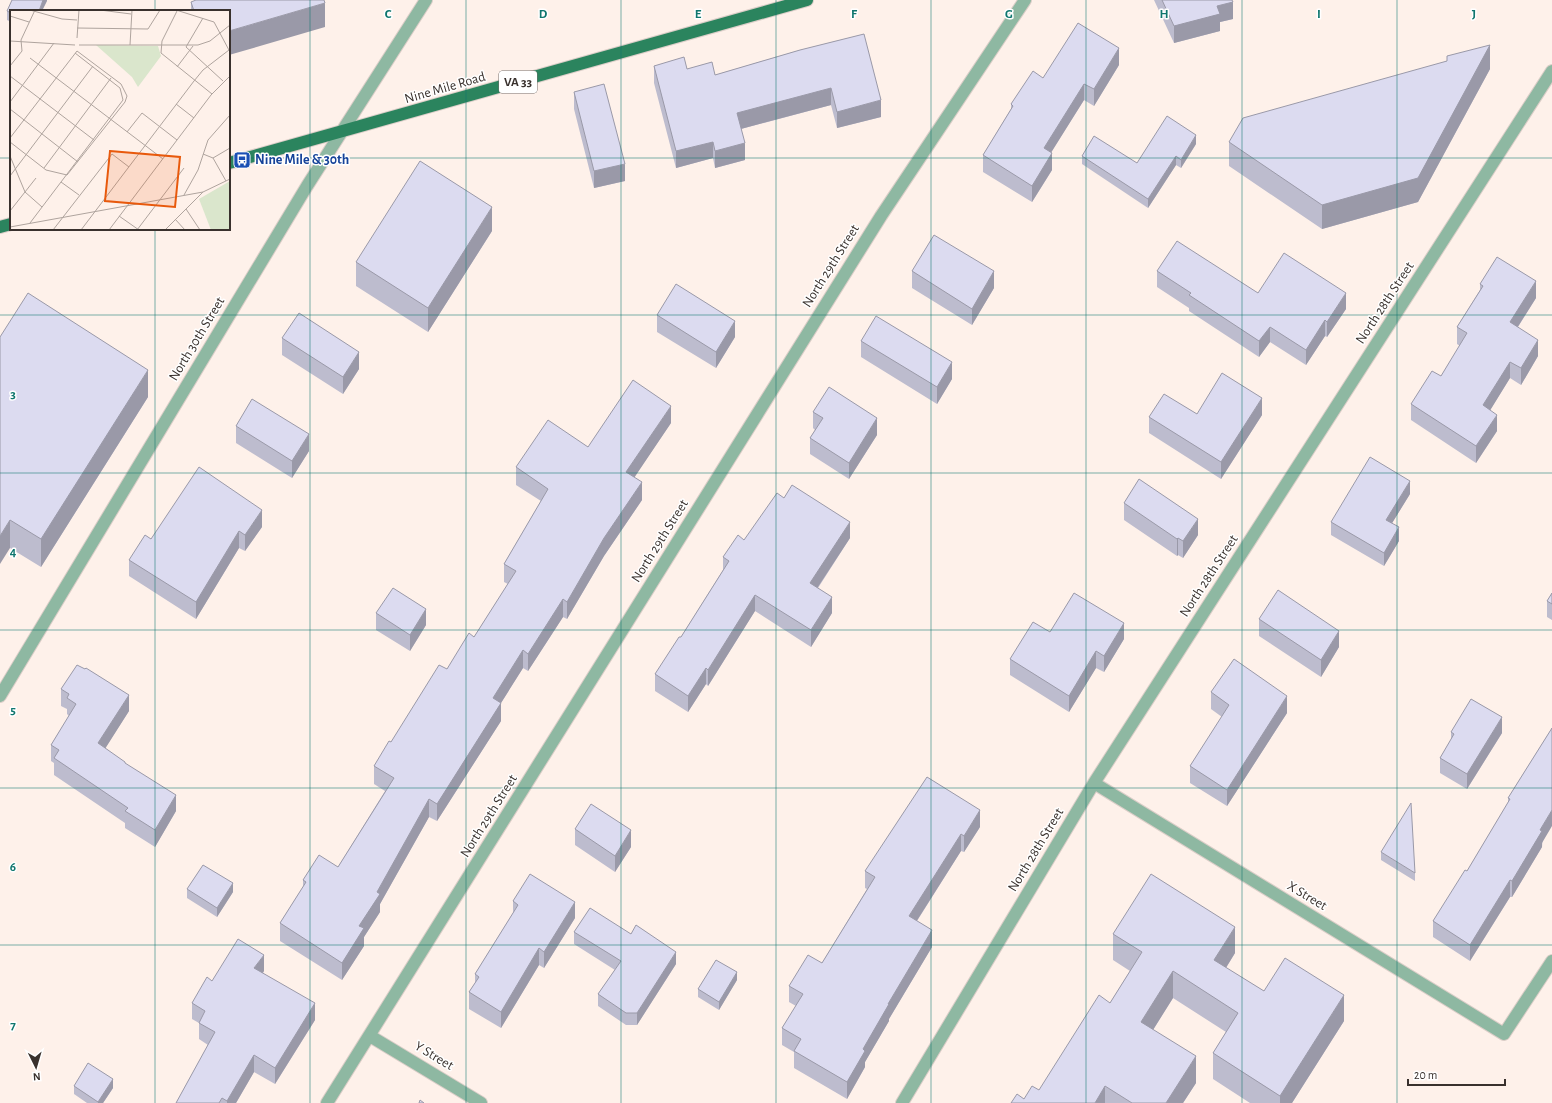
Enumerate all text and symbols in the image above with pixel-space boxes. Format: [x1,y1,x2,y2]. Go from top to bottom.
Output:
text: C [385,8,392,21]
text: D [539,8,548,21]
text: E [695,8,702,21]
text: F [851,8,858,21]
text: G [1005,8,1013,21]
text: H [1159,8,1169,21]
text: I [1317,8,1321,21]
text: J [1472,8,1476,21]
inset map [10,10,230,230]
street label: Nine Mile Road [403,70,487,106]
road number: VA 33 [499,71,537,93]
bus stop icon: Nine Mile & 30th [232,150,252,170]
place label: Nine Mile & 30th [255,153,349,167]
street label: North 29th Street [800,222,862,310]
street label: North 28th Street [1353,259,1417,346]
street label: North 30th Street [167,294,228,383]
text: 3 [10,388,16,401]
street label: North 29th Street [629,497,691,585]
street label: North 28th Street [1177,532,1241,619]
text: 4 [10,546,17,559]
text: 5 [10,704,16,717]
street label: North 29th Street [458,772,520,860]
street label: North 28th Street [1006,805,1067,894]
text: 6 [10,861,16,874]
street label: X Street [1285,879,1330,913]
text: 7 [10,1019,16,1032]
street label: Y Street [412,1039,456,1073]
north arrow [16,1047,56,1087]
scale bar [1408,1061,1505,1087]
text: 20 m [1414,1069,1437,1081]
text: N [33,1071,41,1082]

